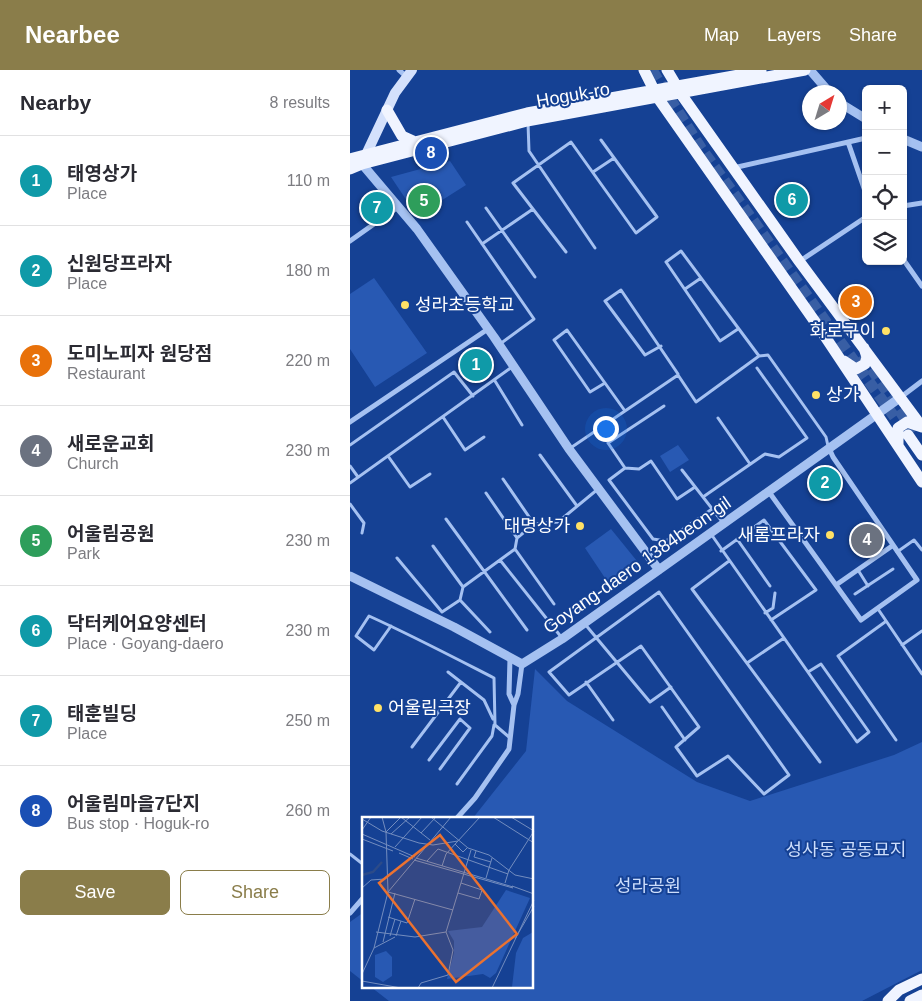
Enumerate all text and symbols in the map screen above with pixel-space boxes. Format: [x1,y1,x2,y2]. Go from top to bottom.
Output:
text: Nearbee [25,21,120,48]
text: Map [704,25,739,45]
text: Layers [767,25,821,45]
text: Share [849,25,897,45]
street label: Hoguk-ro [535,79,611,111]
north arrow [802,85,847,130]
map controls [862,85,907,265]
button: + [862,85,907,130]
text: Nearby [20,91,91,114]
text: 8 results [270,94,330,111]
button: − [862,130,907,175]
pin: 8 [415,134,447,172]
text: 태영상가 [67,163,137,184]
text: 1 [32,172,40,189]
text: 110 m [287,172,330,189]
button: locate [862,175,907,220]
pin: 6 [776,181,808,219]
pin: 5 [408,182,440,220]
text: Place [67,185,107,202]
pin: 7 [361,189,393,227]
button: layers [862,220,907,265]
text: 신원당프라자 [67,253,172,274]
text: 2 [32,262,40,279]
text: 180 m [286,262,330,279]
text: Place [67,275,107,292]
pin: 3 [840,283,872,321]
place label: 성라초등학교 [415,295,514,315]
marker: 성라초등학교 [399,299,411,311]
place label: 화로구이 [810,321,876,341]
marker: 화로구이 [880,325,892,337]
text: 도미노피자 원당점 [67,343,212,364]
pin: 1 [460,346,492,384]
text: 3 [32,352,40,369]
text: 220 m [286,352,330,369]
text: Restaurant [67,365,145,382]
place label: 상가 [826,385,860,405]
marker: 상가 [810,389,822,401]
your location [593,416,619,442]
text: 새로운교회 [67,433,154,454]
text: 4 [32,442,40,459]
text: 230 m [286,442,330,459]
text: Church [67,455,119,472]
pin: 2 [809,464,841,502]
street label: Goyang-daero 1384beon-gil [539,493,735,637]
place label: 대명상가 [504,516,570,536]
marker: 대명상가 [574,520,586,532]
pin: 4 [851,521,883,559]
text: 어울림공원 [67,523,154,544]
place label: 새롬프라자 [737,525,820,545]
marker: 새롬프라자 [824,529,836,541]
text: 5 [32,532,40,549]
text: 230 m [286,532,330,549]
text: Park [67,545,100,562]
text: 닥터케어요양센터 [67,613,207,634]
text: 6 [32,622,40,639]
text: 230 m [286,622,330,639]
text: Place · Goyang-daero [67,635,224,652]
place label: 어울림극장 [388,698,471,718]
marker: 어울림극장 [372,702,384,714]
text: 태훈빌딩 [67,703,137,724]
text: 7 [32,712,40,729]
text: 250 m [286,712,330,729]
text: Place [67,725,107,742]
text: 어울림마을7단지 [67,793,200,814]
text: 8 [32,802,40,819]
text: 260 m [286,802,330,819]
text: Bus stop · Hoguk-ro [67,815,209,832]
inset map [362,817,534,988]
park label: 성사동 공동묘지 [786,840,906,860]
button: Save [20,870,170,915]
button: Share [180,870,330,915]
park label: 성라공원 [615,876,681,896]

